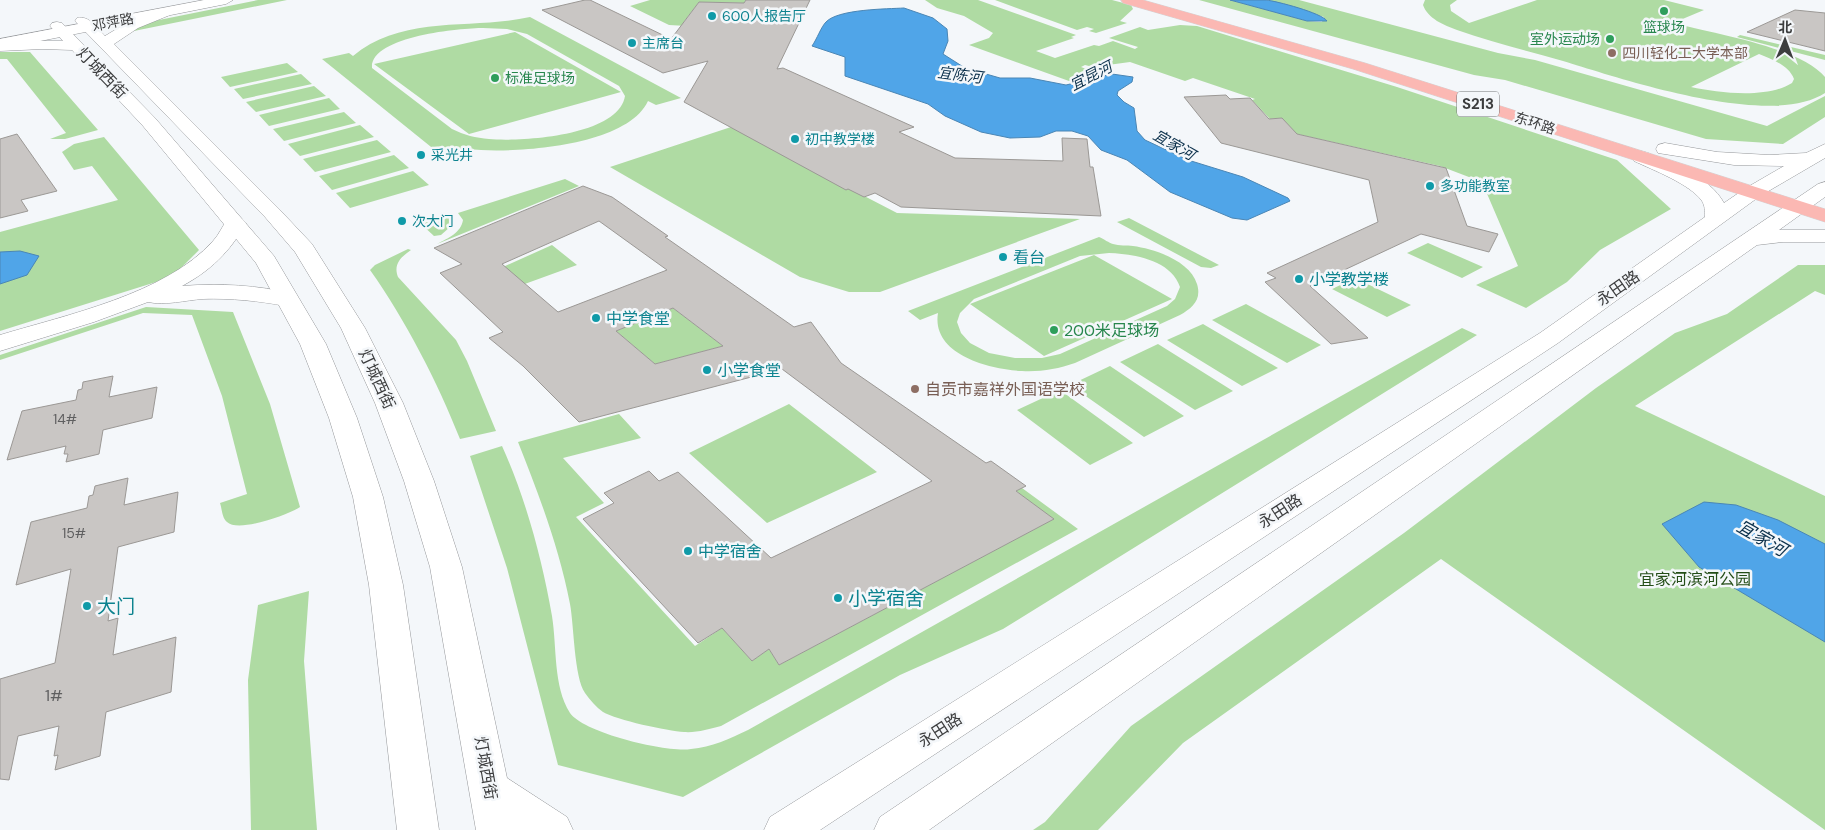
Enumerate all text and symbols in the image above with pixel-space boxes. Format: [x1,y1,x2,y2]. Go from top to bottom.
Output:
marker: 篮球场 [1658,5,1670,17]
place label: 600人报告厅 [722,7,806,25]
street label: 邓萍路 [91,9,135,35]
marker: 600人报告厅 [706,10,718,22]
north arrow [1760,15,1810,65]
place label: 篮球场 [1643,18,1685,36]
text: 北 [1778,18,1792,36]
place label: 室外运动场 [1530,30,1600,48]
marker: 室外运动场 [1604,33,1616,45]
place label: 主席台 [642,34,684,52]
marker: 主席台 [626,37,638,49]
street label: 灯城西街 [72,43,132,103]
place label: 四川轻化工大学本部 [1622,44,1748,62]
marker: 四川轻化工大学本部 [1606,47,1618,59]
water label: 宜昆河 [1066,56,1118,95]
water label: 宜陈河 [936,62,987,88]
place label: 标准足球场 [505,69,575,87]
marker: 标准足球场 [489,72,501,84]
road number: S213 [1457,92,1499,116]
street label: 东环路 [1512,108,1558,138]
water label: 宜家河 [1150,125,1201,166]
place label: 初中教学楼 [805,130,875,148]
marker: 初中教学楼 [789,133,801,145]
place label: 采光井 [431,146,473,164]
marker: 采光井 [415,149,427,161]
place label: 多功能教室 [1440,177,1510,195]
marker: 多功能教室 [1424,180,1436,192]
place label: 次大门 [412,212,454,230]
marker: 次大门 [396,215,408,227]
place label: 看台 [1013,247,1045,268]
marker: 看台 [997,251,1009,263]
street label: 永田路 [1592,266,1644,310]
place label: 小学教学楼 [1309,269,1389,290]
marker: 小学教学楼 [1293,273,1305,285]
place label: 中学食堂 [606,308,670,329]
marker: 中学食堂 [590,312,602,324]
place label: 200米足球场 [1064,320,1159,341]
marker: 200米足球场 [1048,324,1060,336]
street label: 灯城西街 [354,346,400,412]
place label: 小学食堂 [717,360,781,381]
marker: 小学食堂 [701,364,713,376]
place label: 自贡市嘉祥外国语学校 [925,379,1085,400]
marker: 自贡市嘉祥外国语学校 [909,383,921,395]
house number: 14# [53,410,77,428]
street label: 永田路 [1254,489,1306,533]
water label: 宜家河 [1733,514,1794,563]
house number: 15# [62,524,86,542]
place label: 中学宿舍 [698,541,762,562]
marker: 中学宿舍 [682,545,694,557]
park label: 宜家河滨河公园 [1639,569,1751,590]
place label: 小学宿舍 [848,586,924,611]
marker: 小学宿舍 [832,592,844,604]
place label: 大门 [97,594,135,619]
marker: 大门 [81,600,93,612]
house number: 1# [45,685,63,706]
street label: 永田路 [914,708,966,752]
street label: 灯城西街 [470,735,502,801]

